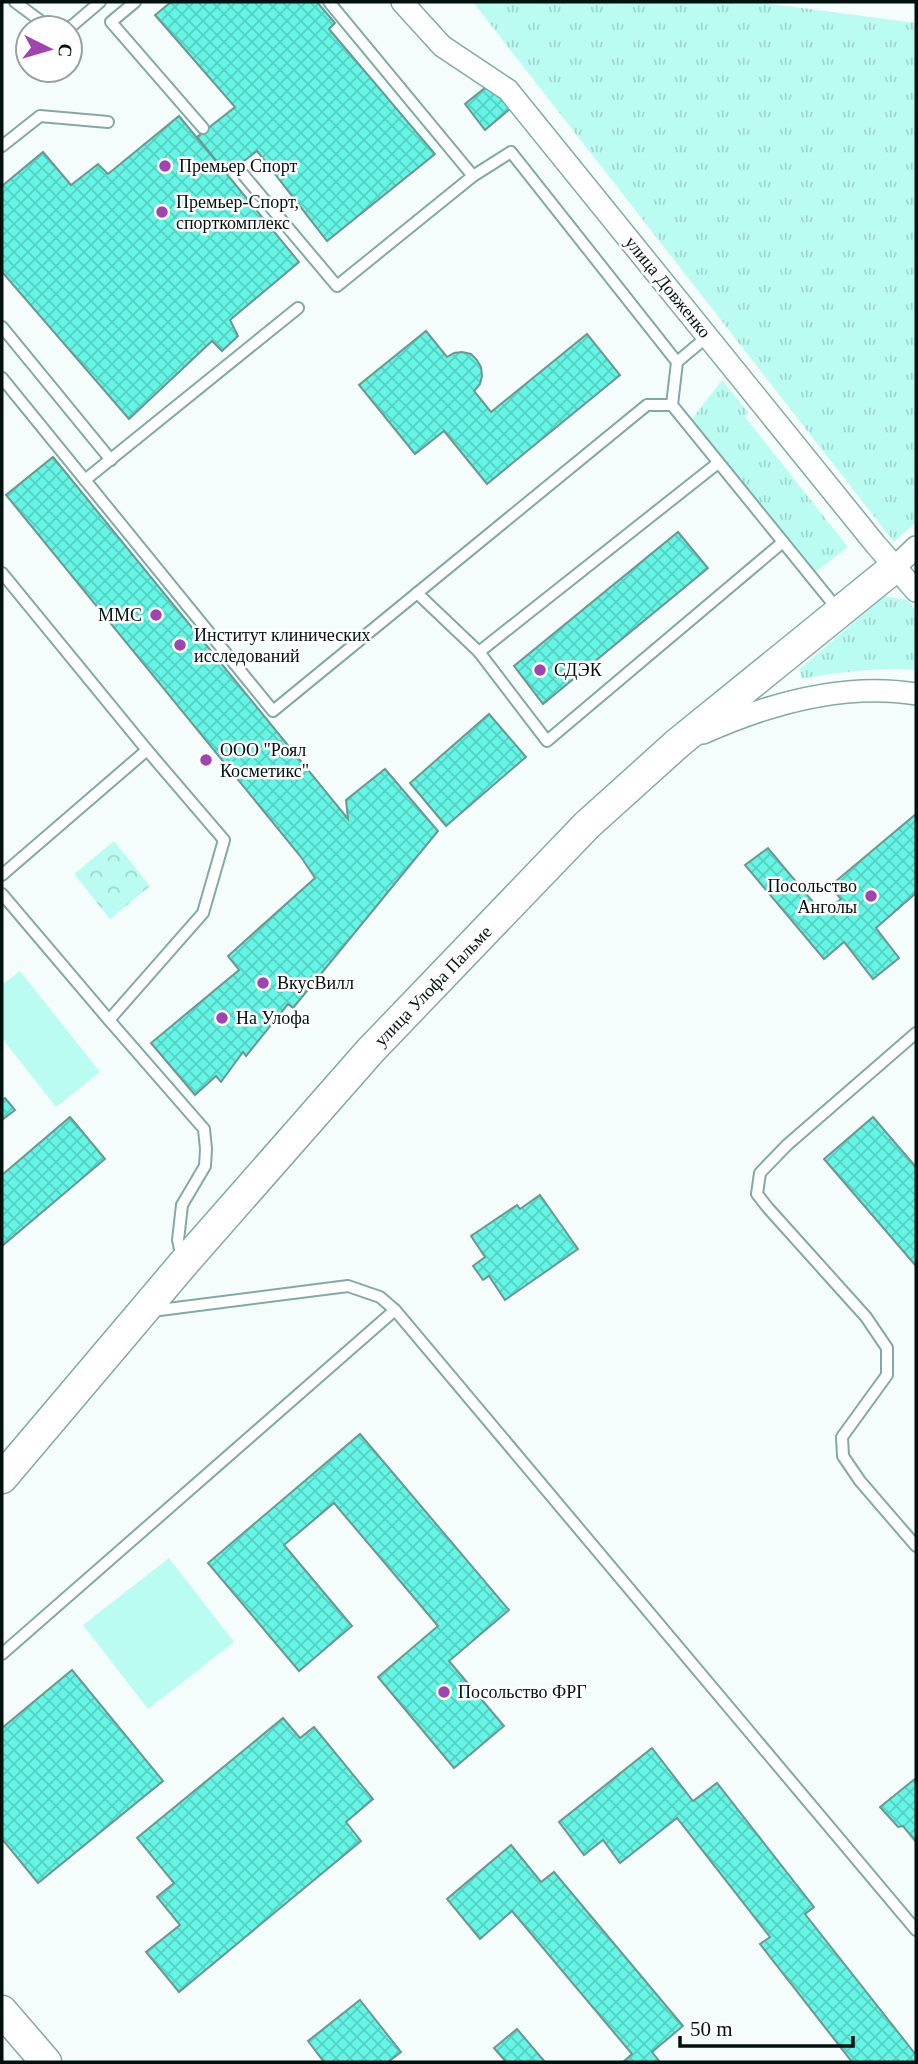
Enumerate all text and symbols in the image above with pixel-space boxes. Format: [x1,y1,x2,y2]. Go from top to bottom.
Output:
north arrow [14,14,84,84]
text: С [54,43,76,58]
place label: Премьер Спорт [179,156,297,176]
marker: Премьер Спорт [157,158,173,174]
place label: Премьер-Спорт, спорткомплекс [176,192,299,233]
marker: Премьер-Спорт, спорткомплекс [154,204,170,220]
street label: улица Довженко [621,232,715,342]
place label: ММС [98,605,142,625]
marker: ММС [148,607,164,623]
place label: Институт клинических исследований [194,625,371,666]
marker: Институт клинических исследований [172,637,188,653]
place label: СДЭК [554,660,603,680]
marker: СДЭК [532,662,548,678]
place label: ООО "Роял Косметикс" [220,740,309,781]
marker: ООО "Роял Косметикс" [198,752,214,768]
place label: Посольство Анголы [767,876,857,917]
marker: Посольство Анголы [863,888,879,904]
street label: улица Улофа Пальме [370,922,496,1050]
place label: ВкусВилл [277,973,354,993]
marker: ВкусВилл [255,975,271,991]
place label: На Улофа [236,1008,310,1028]
marker: На Улофа [214,1010,230,1026]
place label: Посольство ФРГ [458,1682,587,1702]
marker: Посольство ФРГ [436,1684,452,1700]
scale bar [680,2004,853,2048]
text: 50 m [690,2017,733,2041]

